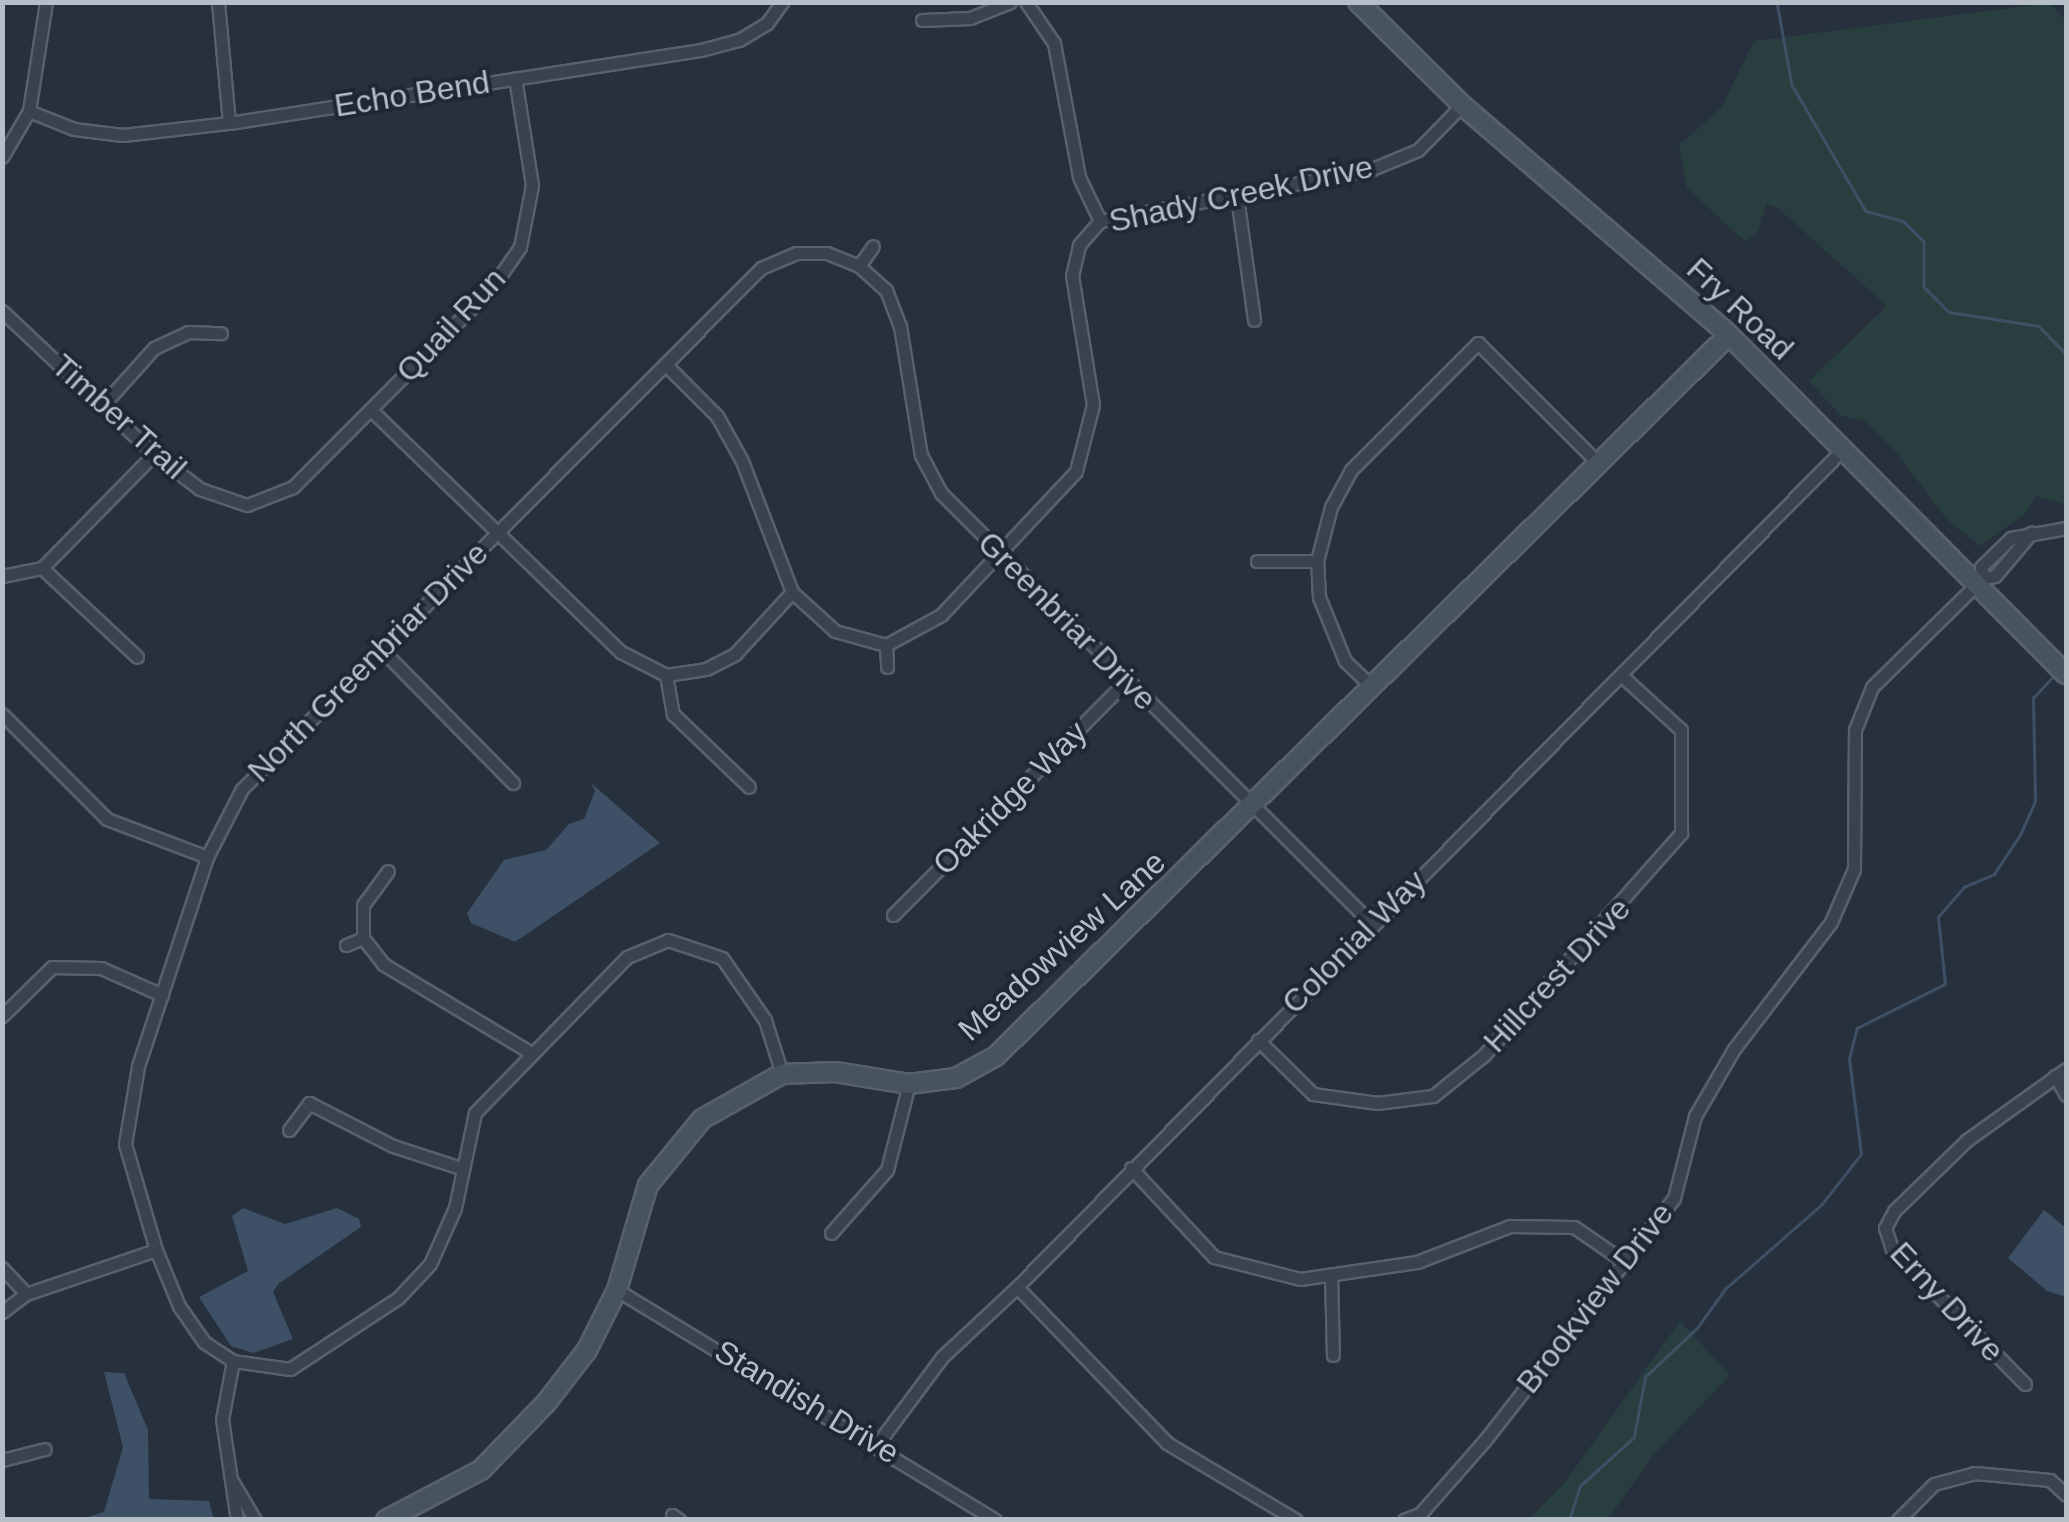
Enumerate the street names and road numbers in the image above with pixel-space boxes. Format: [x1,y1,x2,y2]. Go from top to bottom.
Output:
street label: Echo Bend [332,63,492,125]
street label: Shady Creek Drive [1106,147,1376,241]
street label: Fry Road [1679,250,1801,368]
street label: Quail Run [388,260,514,390]
street label: Timber Trail [44,346,194,488]
street label: Greenbriar Drive [970,524,1164,718]
street label: North Greenbriar Drive [240,534,496,790]
street label: Oakridge Way [925,713,1095,883]
street label: Meadowview Lane [951,843,1173,1049]
street label: Colonial Way [1274,862,1434,1022]
street label: Hillcrest Drive [1476,890,1638,1060]
street label: Brookview Drive [1509,1195,1681,1401]
street label: Erny Drive [1882,1234,2012,1370]
street label: Standish Drive [708,1332,906,1472]

